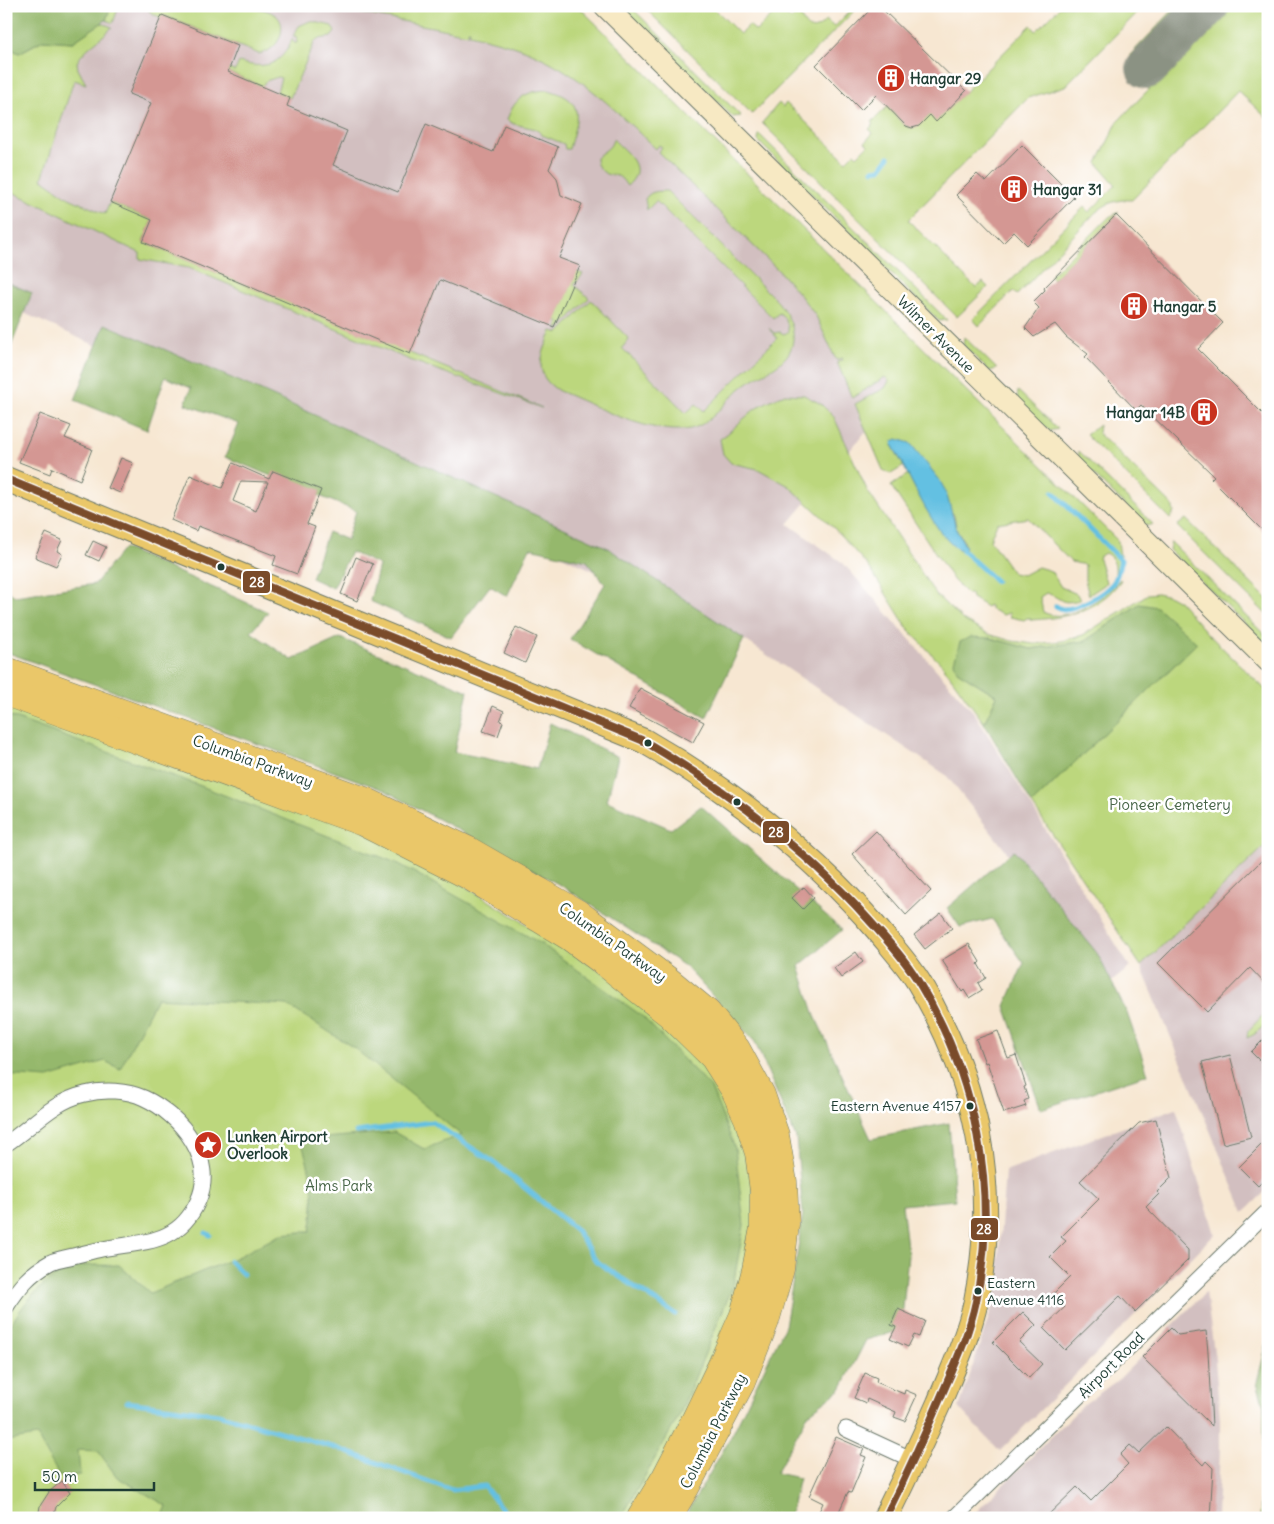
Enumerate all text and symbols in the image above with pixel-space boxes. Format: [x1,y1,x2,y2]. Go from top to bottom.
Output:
building icon: Hangar 29 [876,63,906,93]
place label: Hangar 29 [910,69,982,89]
building icon: Hangar 31 [999,174,1029,204]
place label: Hangar 31 [1033,180,1102,200]
street label: Wilmer Avenue [893,291,979,377]
building icon: Hangar 5 [1119,291,1149,321]
place label: Hangar 5 [1153,297,1217,317]
building icon: Hangar 14B [1189,397,1219,427]
place label: Hangar 14B [1106,403,1185,423]
unlabelled marker [216,562,226,572]
line badge: 28 [242,570,271,594]
text: 28 [249,573,265,591]
street label: Columbia Parkway [190,730,316,792]
unlabelled marker [643,738,653,748]
park label: Pioneer Cemetery [1109,795,1231,814]
unlabelled marker [732,797,742,807]
line badge: 28 [762,820,790,844]
text: 28 [768,823,784,841]
street label: Columbia Parkway [556,898,670,986]
place label: Eastern Avenue 4157 [831,1097,961,1115]
marker: Eastern Avenue 4157 [965,1101,975,1111]
place label: Lunken Airport Overlook [227,1127,329,1163]
place icon: Lunken Airport Overlook [193,1130,223,1160]
park label: Alms Park [305,1176,373,1195]
line badge: 28 [970,1217,999,1241]
text: 28 [976,1220,992,1238]
place label: Eastern Avenue 4116 [987,1274,1064,1309]
marker: Eastern Avenue 4116 [973,1286,983,1296]
street label: Airport Road [1074,1328,1148,1402]
street label: Columbia Parkway [676,1370,750,1492]
scale bar [35,1459,154,1491]
text: 50 m [42,1467,77,1486]

